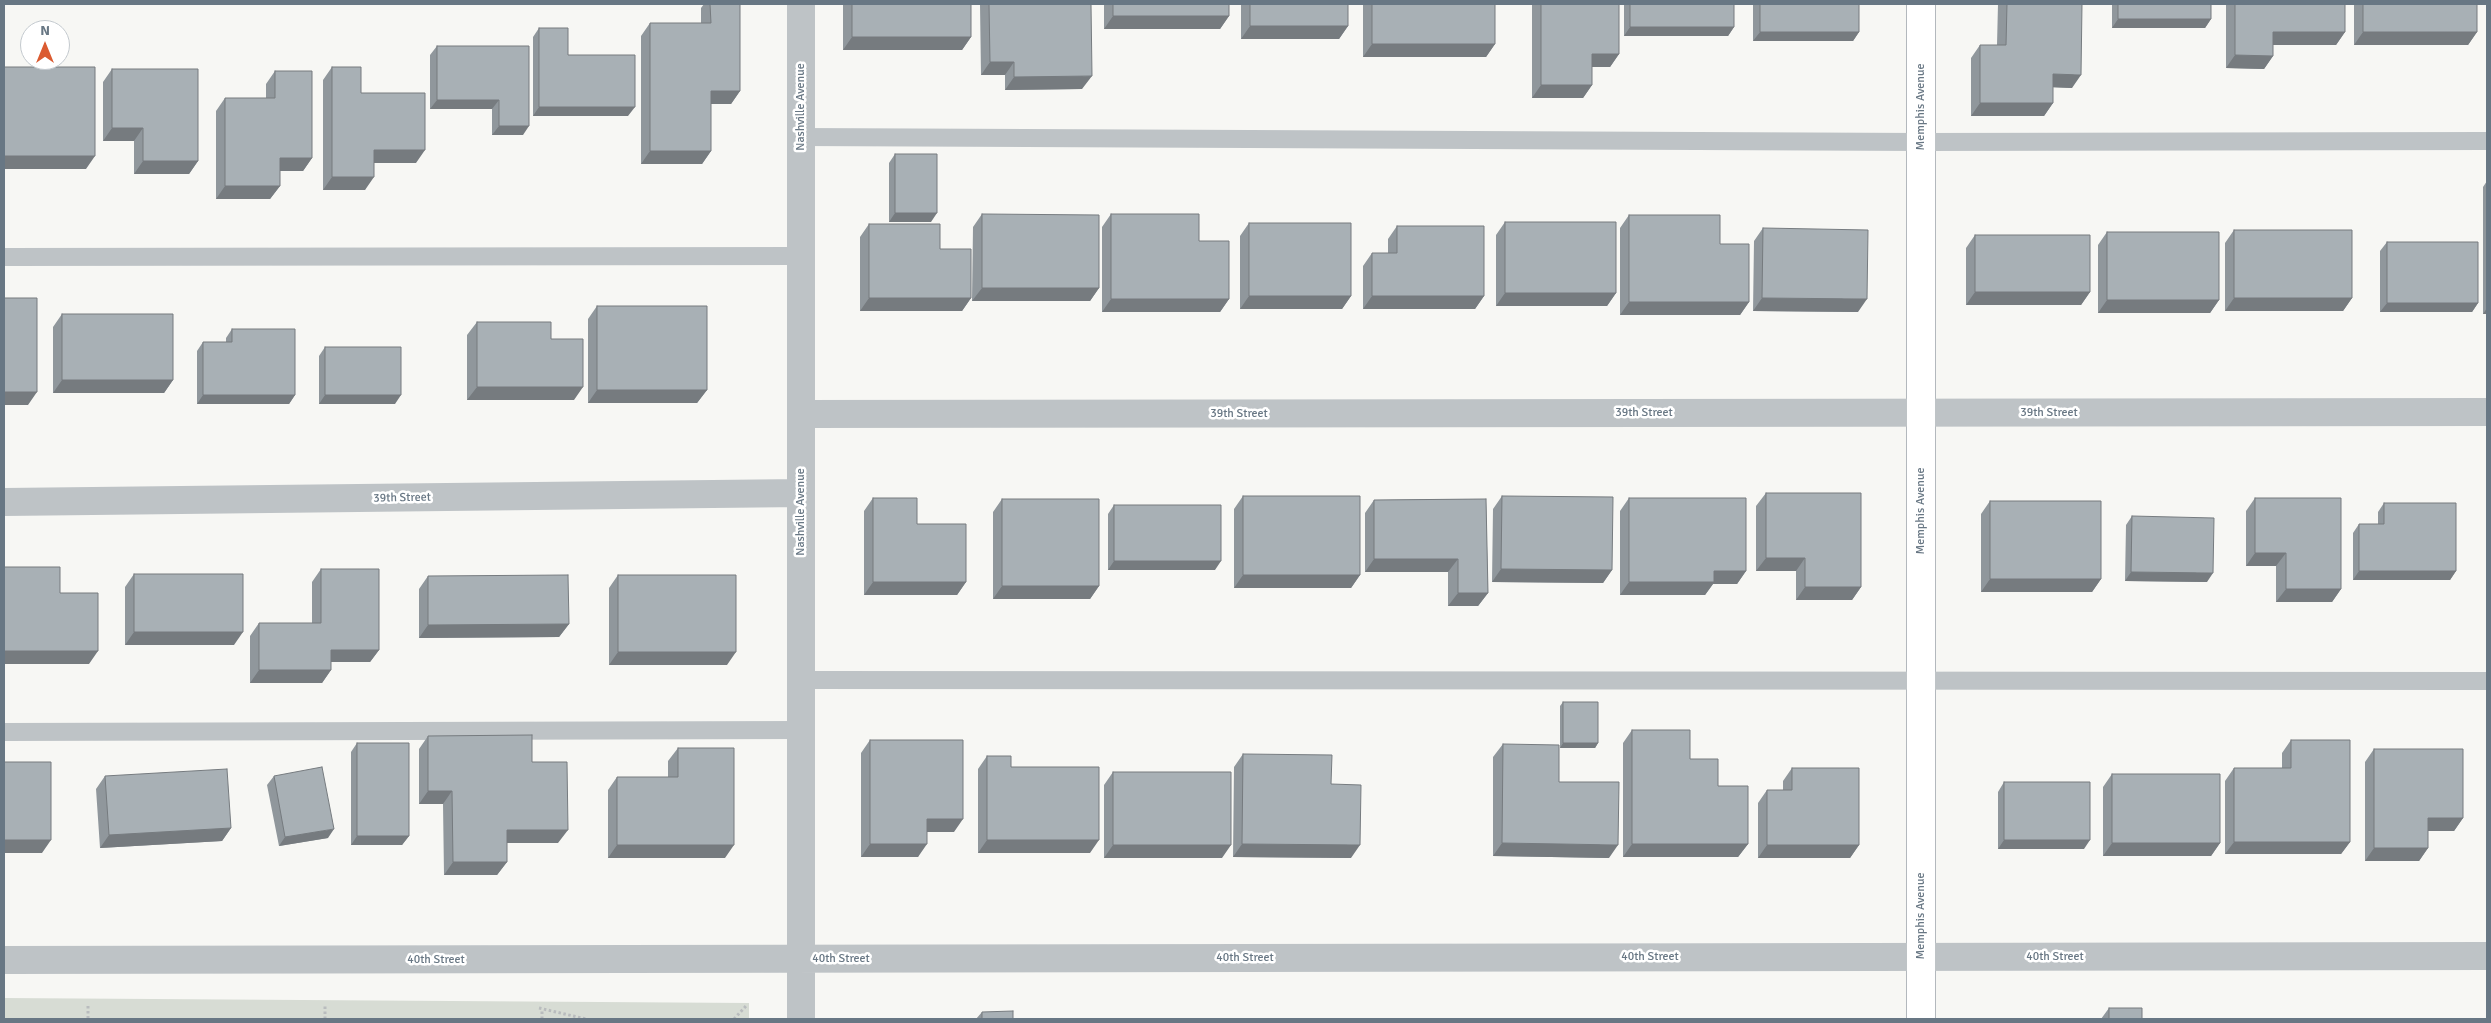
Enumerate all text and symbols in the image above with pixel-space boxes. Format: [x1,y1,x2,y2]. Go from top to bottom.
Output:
north arrow [20,20,70,70]
text: N [40,22,50,39]
street label: Nashville Avenue [794,63,808,151]
street label: Memphis Avenue [1914,64,1928,150]
street label: 39th Street [1615,406,1673,420]
street label: 39th Street [2020,406,2078,420]
street label: 39th Street [1210,407,1268,421]
street label: Nashville Avenue [794,468,808,556]
street label: Memphis Avenue [1914,468,1928,554]
street label: 39th Street [373,490,431,506]
street label: Memphis Avenue [1914,873,1928,959]
street label: 40th Street [1621,950,1679,964]
street label: 40th Street [2026,950,2084,964]
street label: 40th Street [1216,951,1274,965]
street label: 40th Street [812,952,870,966]
street label: 40th Street [407,953,465,967]

